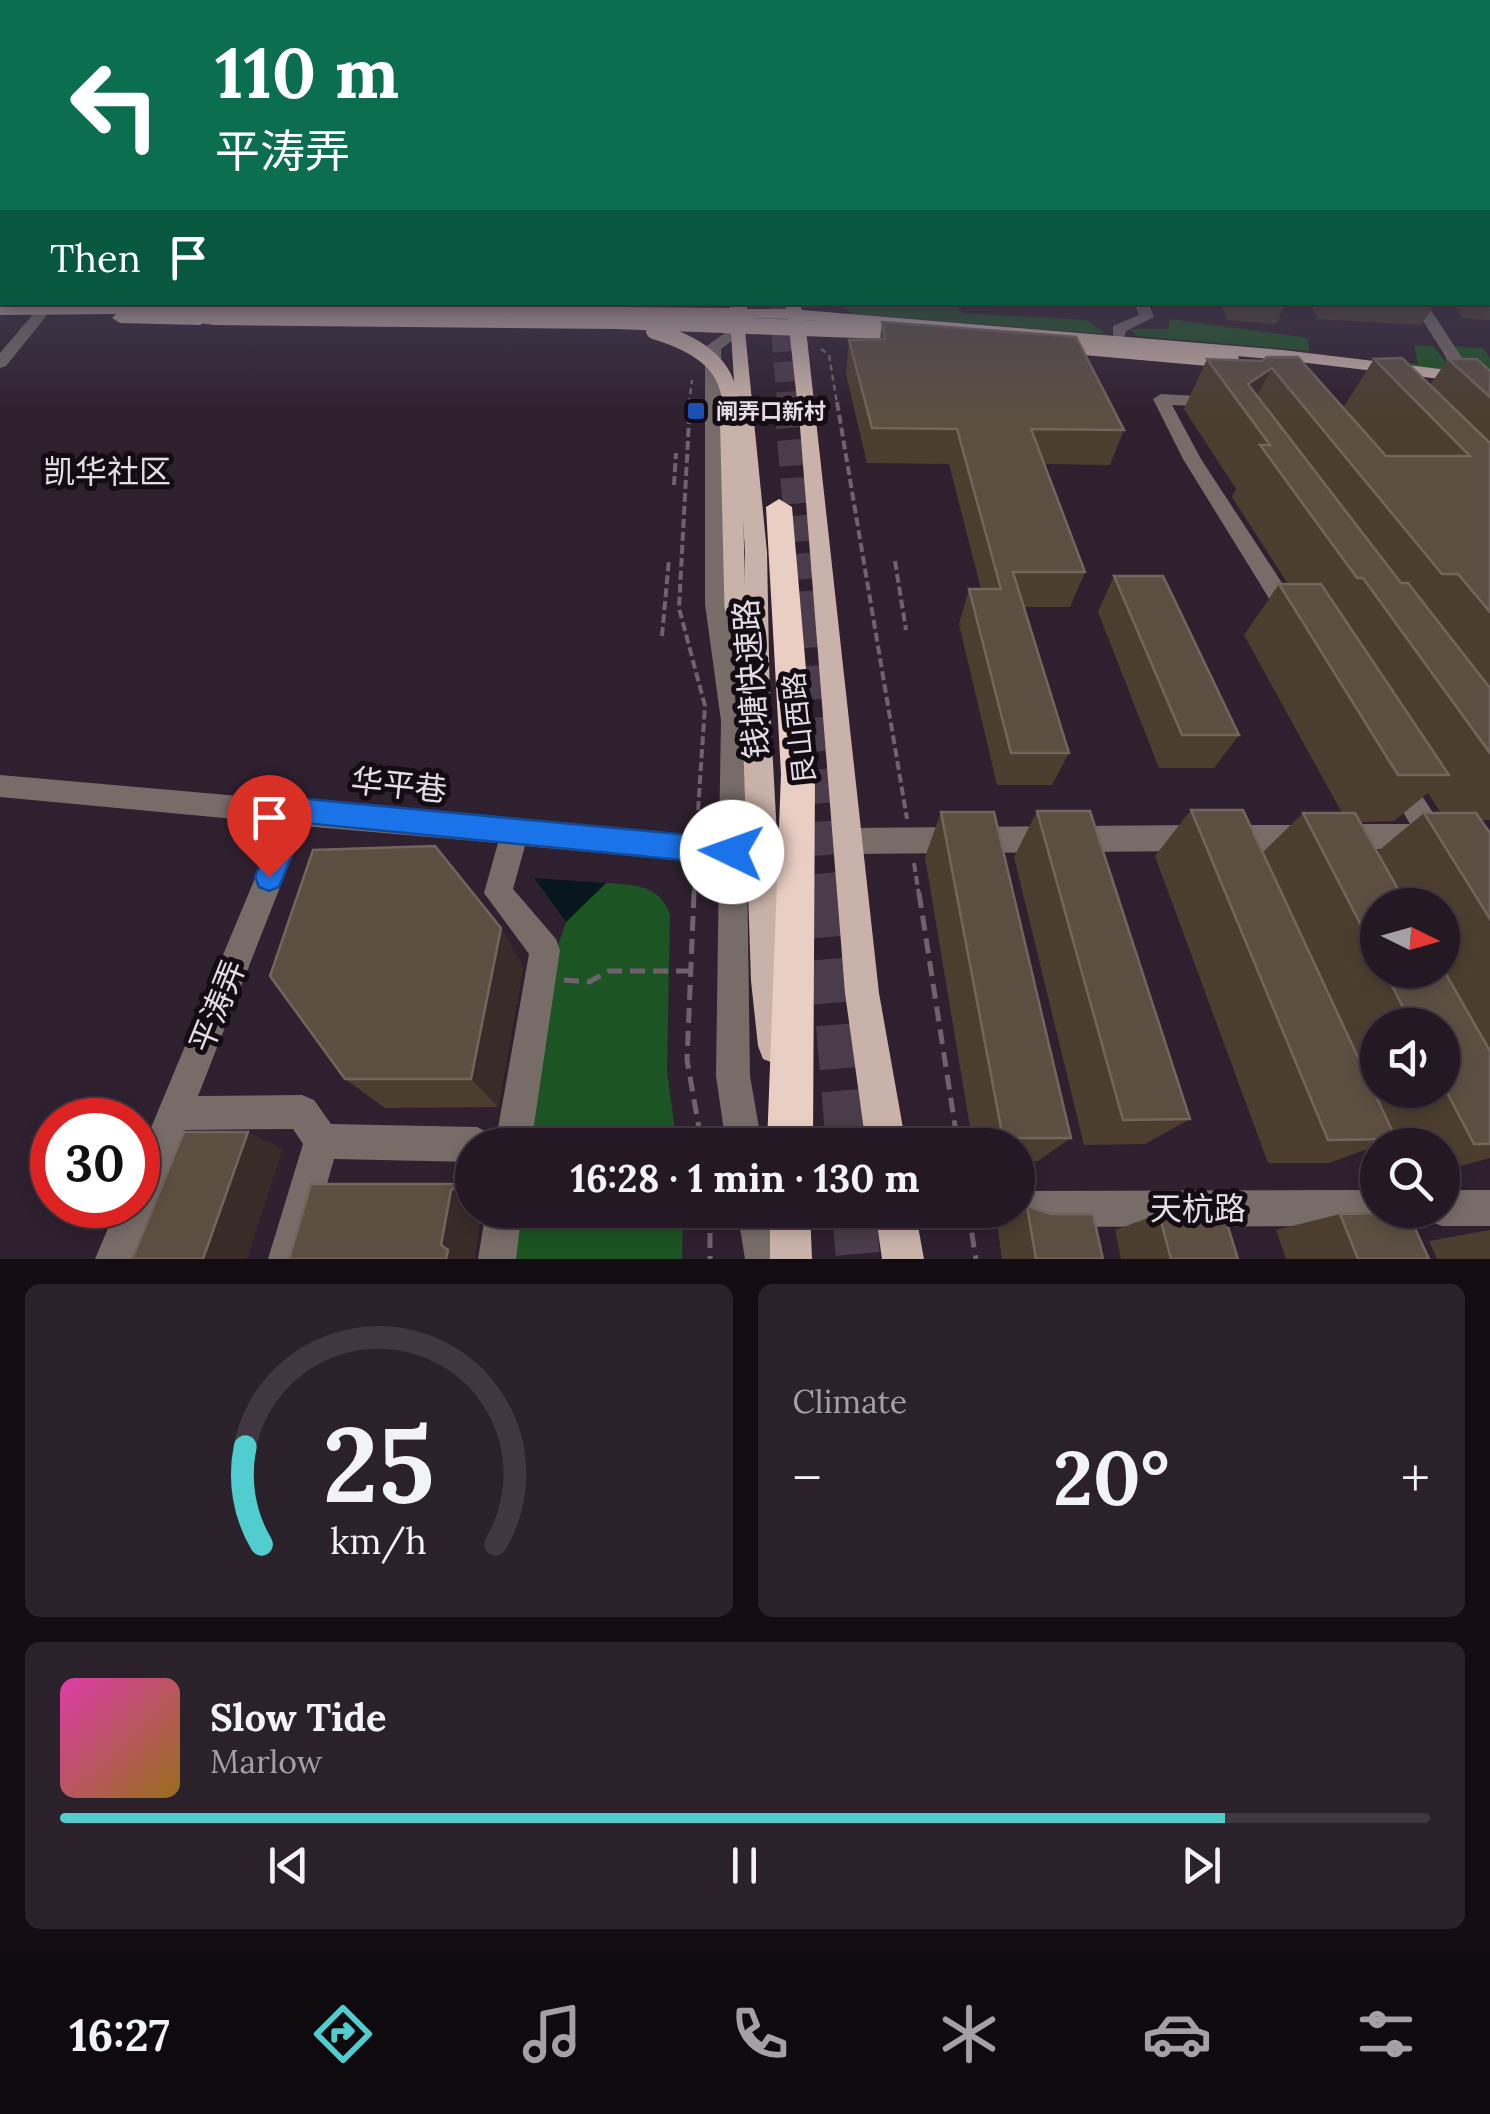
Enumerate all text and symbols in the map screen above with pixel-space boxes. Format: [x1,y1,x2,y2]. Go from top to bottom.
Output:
text: 110 m [215,28,399,117]
icon: left [50,40,180,170]
text: 平涛弄 [215,122,350,179]
icon: arrive [161,230,216,285]
text: Then [50,234,141,282]
place label: 闸弄口新村 [716,397,826,425]
marker: 闸弄口新村 [685,400,707,422]
district label: 凯华社区 [43,451,171,492]
street label: 钱塘快速路 [725,598,777,760]
street label: 艮山西路 [775,670,823,786]
street label: 华平巷 [349,760,449,810]
pin [227,775,312,878]
icon: arrive [242,790,297,845]
position arrow [680,800,784,904]
north arrow [1360,888,1460,988]
map controls [1360,888,1460,1228]
street label: 平涛弄 [180,954,254,1058]
button: sound [1360,1008,1460,1108]
speed limit sign: 30 [30,1098,160,1228]
button: search [1360,1128,1460,1228]
text: 16:28 · 1 min · 130 m [571,1154,919,1202]
street label: 天杭路 [1150,1188,1246,1229]
text: Climate [793,1381,907,1422]
text: 25 [323,1397,435,1530]
text: 20° [1053,1430,1169,1526]
text: − [793,1443,822,1513]
text: + [1401,1443,1430,1513]
text: km/h [330,1518,427,1564]
text: Slow Tide [210,1693,387,1741]
text: Marlow [210,1741,322,1782]
icon: previous [261,1838,316,1893]
icon: pause [717,1838,772,1893]
icon: next [1174,1838,1229,1893]
icon: directions [308,1999,378,2069]
icon: music [517,1999,587,2069]
icon: phone [725,1999,795,2069]
icon: climate [934,1999,1004,2069]
icon: car [1142,1999,1212,2069]
icon: filters [1351,1999,1421,2069]
text: 16:27 [69,2006,170,2063]

